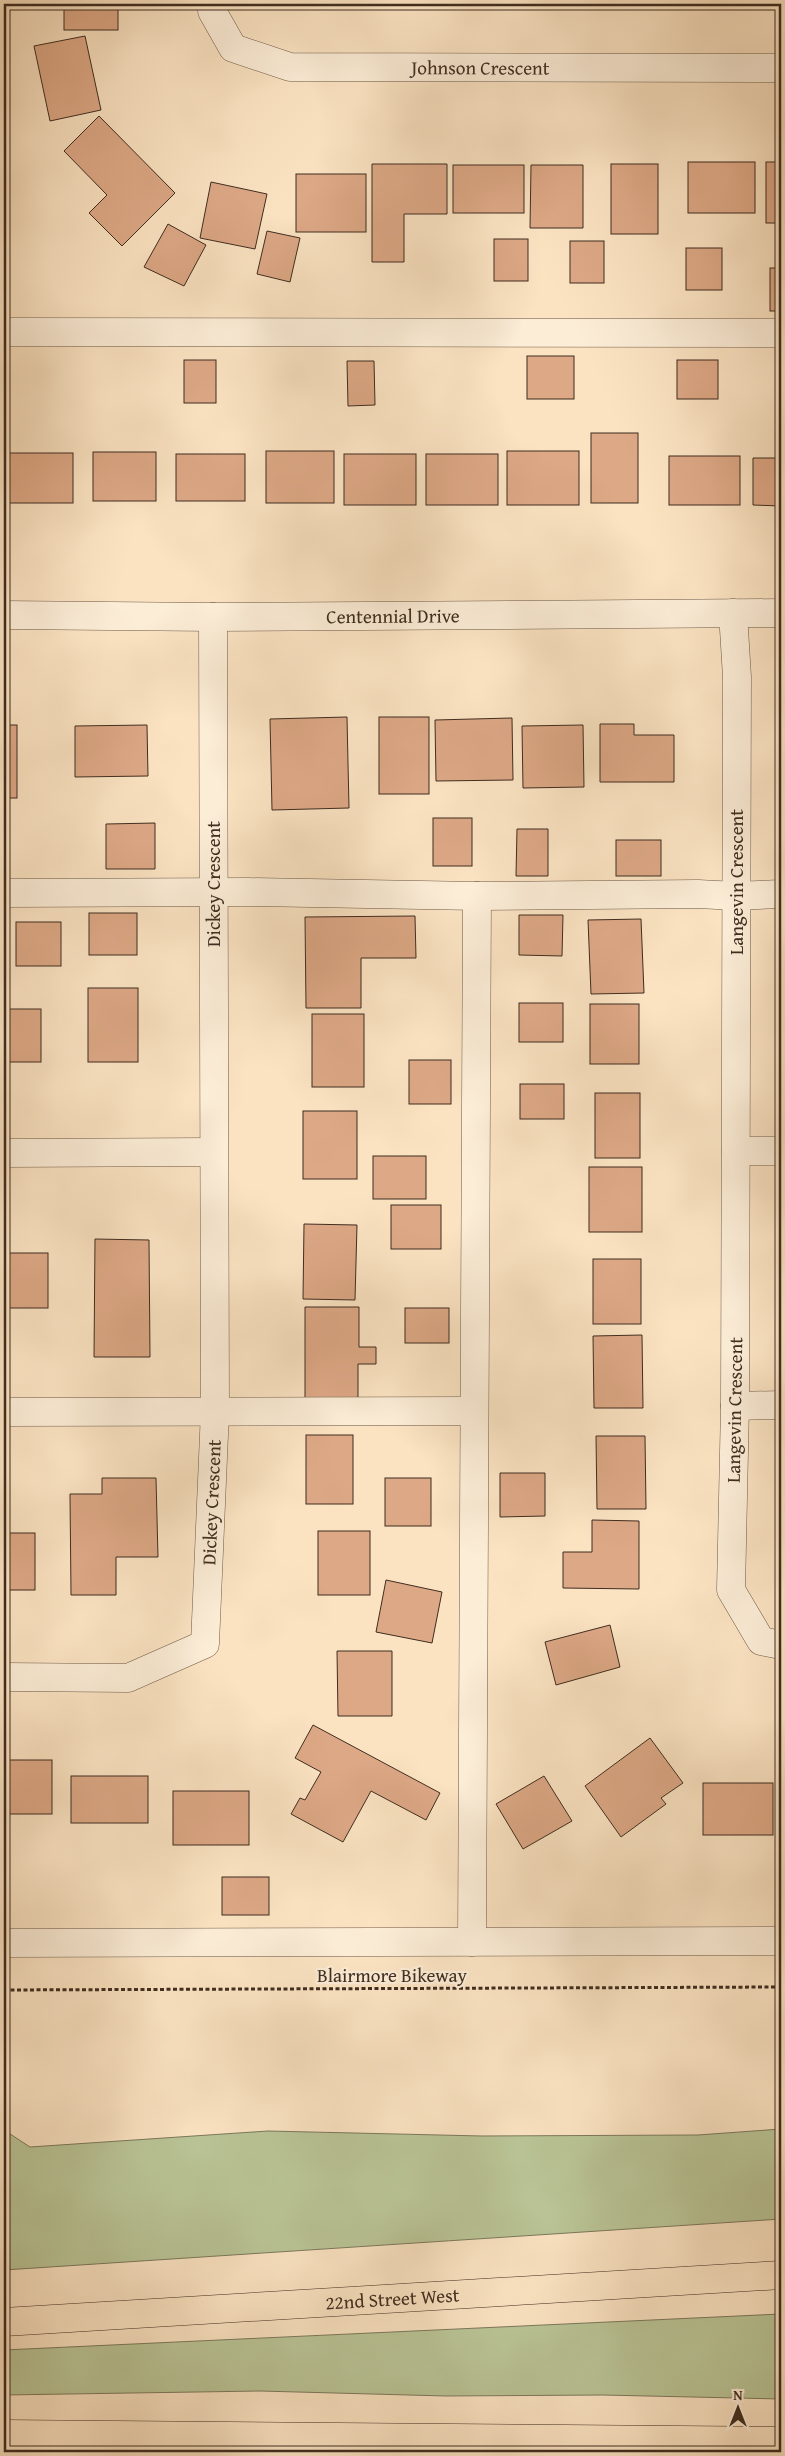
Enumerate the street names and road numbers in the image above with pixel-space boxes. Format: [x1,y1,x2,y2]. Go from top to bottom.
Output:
street label: Johnson Crescent [409,53,550,82]
street label: Centennial Drive [326,601,460,630]
street label: Langevin Crescent [722,809,750,955]
street label: Dickey Crescent [199,821,227,947]
street label: Langevin Crescent [719,1336,749,1483]
street label: Dickey Crescent [194,1438,228,1566]
street label: Blairmore Bikeway [317,1961,468,1989]
street label: 22nd Street West [324,2280,460,2317]

